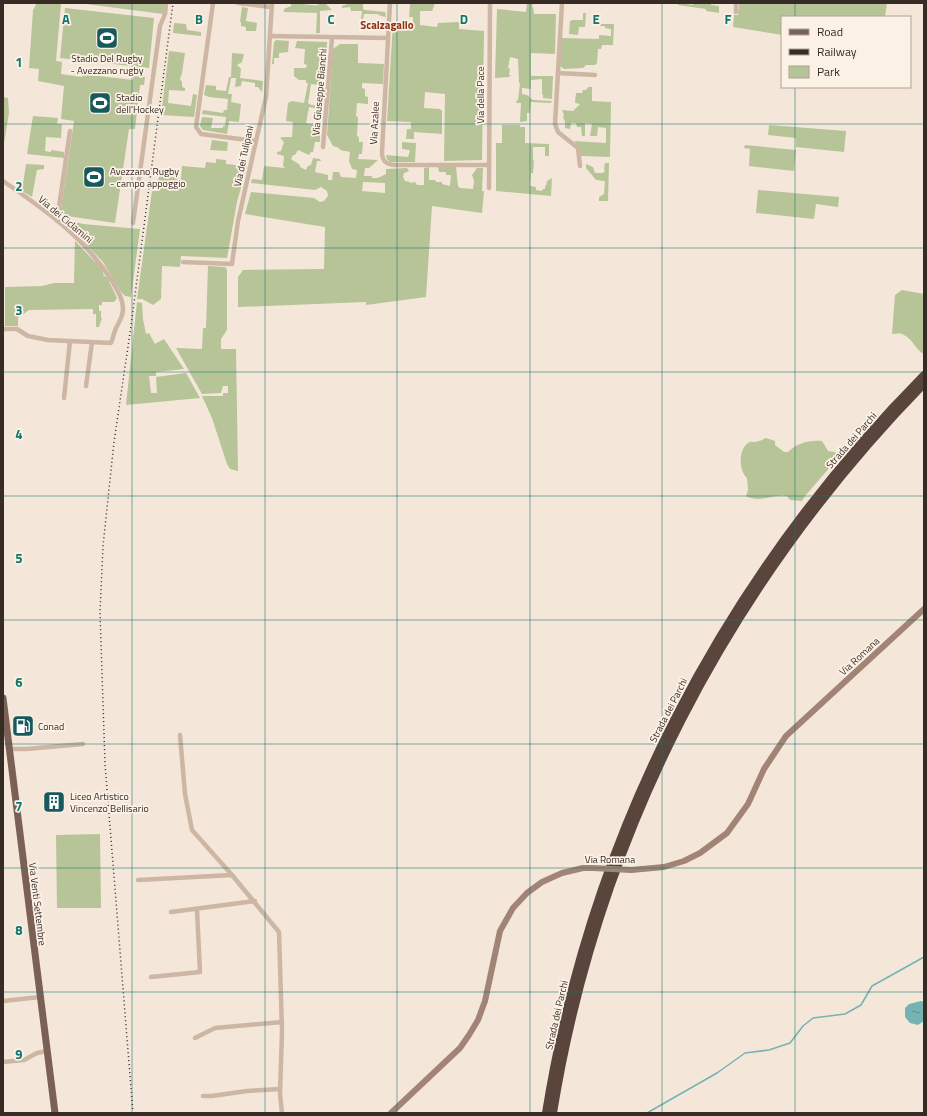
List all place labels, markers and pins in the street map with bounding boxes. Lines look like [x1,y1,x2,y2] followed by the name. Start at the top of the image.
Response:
[94,25,120,51] sports icon: Stadio Del Rugby - Avezzano rugby
[71,51,144,78] place label: Stadio Del Rugby - Avezzano rugby
[87,90,113,116] sports icon: Stadio dell'Hockey
[116,90,164,117] place label: Stadio dell'Hockey
[81,164,107,190] sports icon: Avezzano Rugby - campo appoggio
[110,164,186,191] place label: Avezzano Rugby - campo appoggio
[10,713,36,739] fuel station icon: Conad
[38,719,64,734] place label: Conad
[41,789,67,815] building icon: Liceo Artistico Vincenzo Bellisario
[70,789,149,816] place label: Liceo Artistico Vincenzo Bellisario

